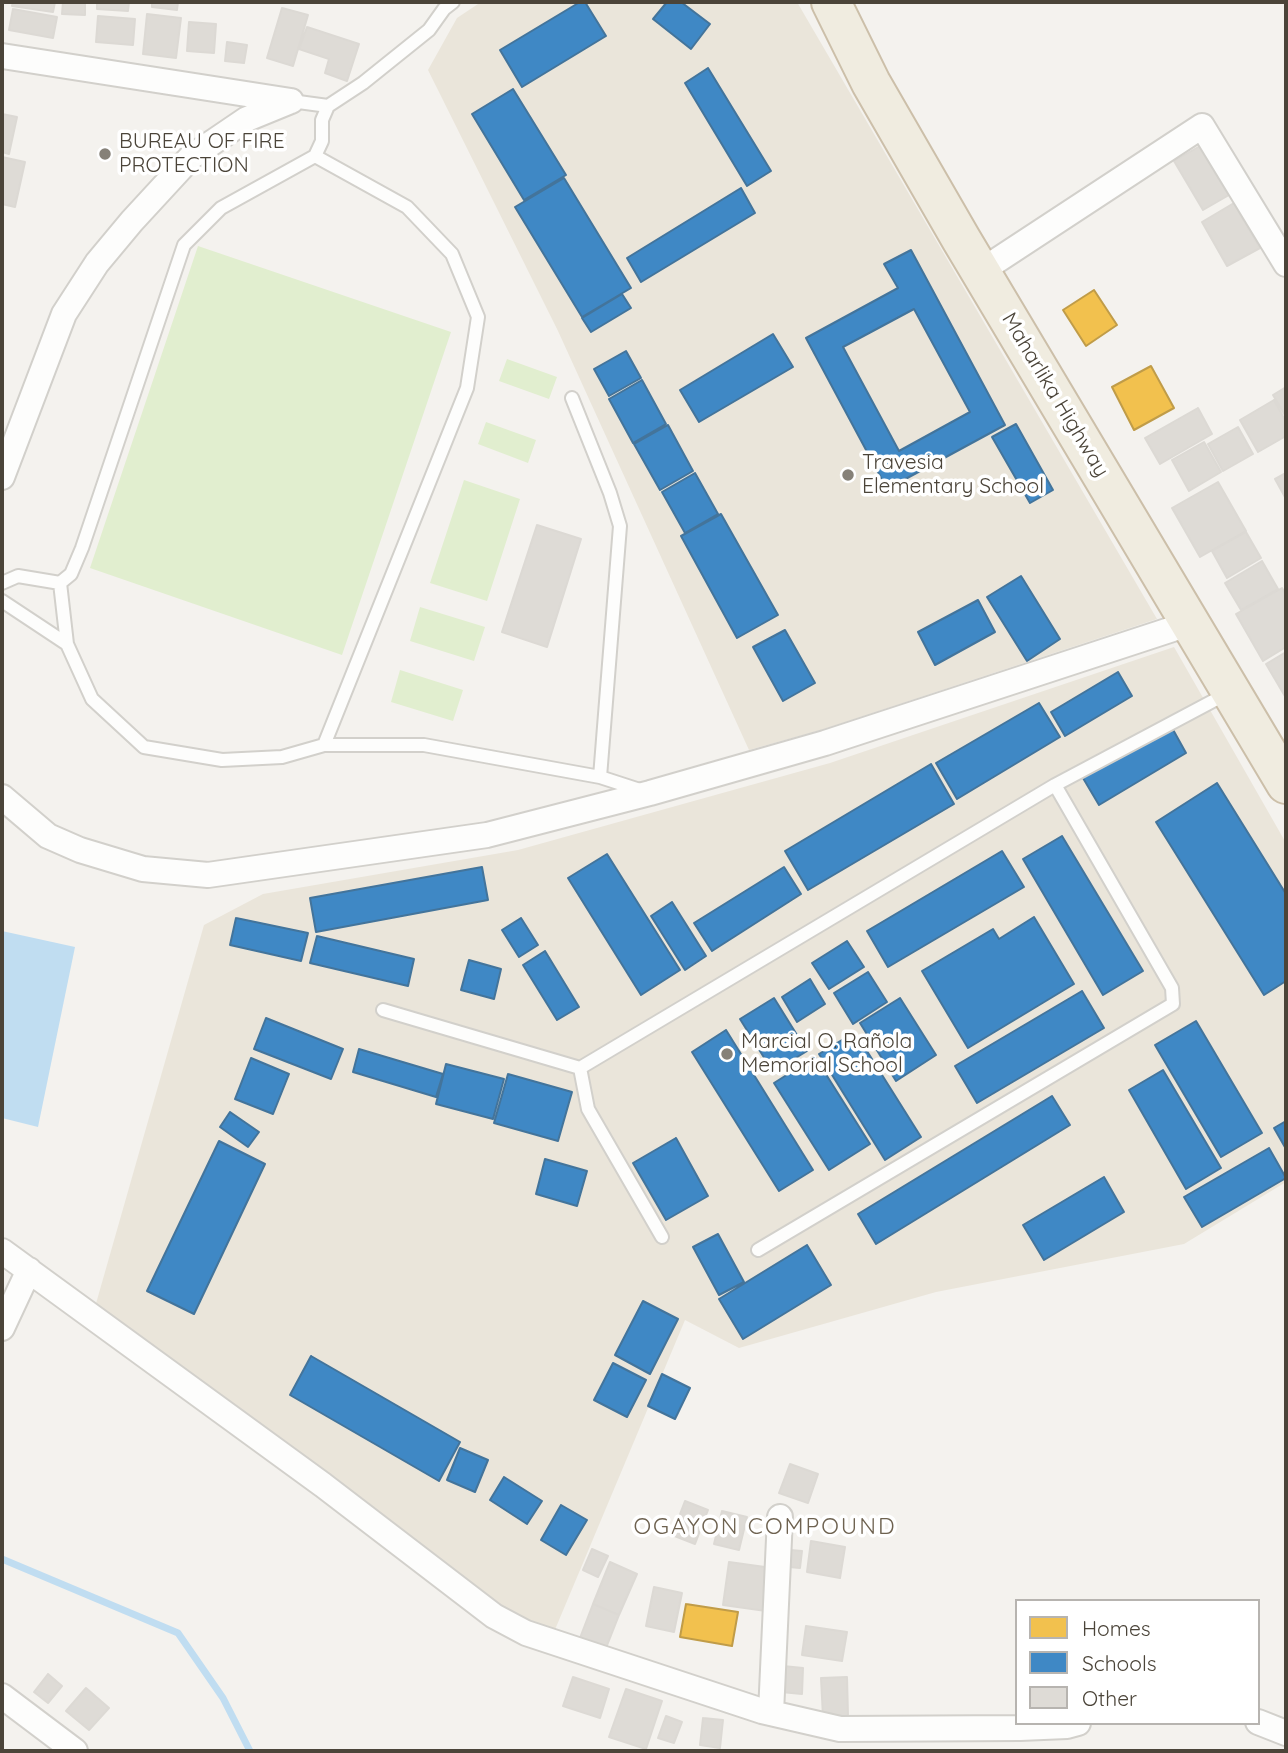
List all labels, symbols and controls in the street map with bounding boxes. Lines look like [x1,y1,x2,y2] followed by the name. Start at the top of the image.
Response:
[119,129,285,179] place label: BUREAU OF FIRE PROTECTION
[97,146,113,162] marker: BUREAU OF FIRE PROTECTION
[996,308,1114,482] street label: Maharlika Highway
[862,450,1044,500] place label: Travesia Elementary School
[840,467,856,483] marker: Travesia Elementary School
[741,1029,912,1079] place label: Marcial O. Rañola Memorial School
[719,1046,735,1062] marker: Marcial O. Rañola Memorial School
[635,1513,895,1541] district label: OGAYON COMPOUND
[1015,1599,1260,1725] legend
[1082,1615,1151,1641] text: Homes
[1082,1650,1157,1676] text: Schools
[1082,1685,1137,1711] text: Other

